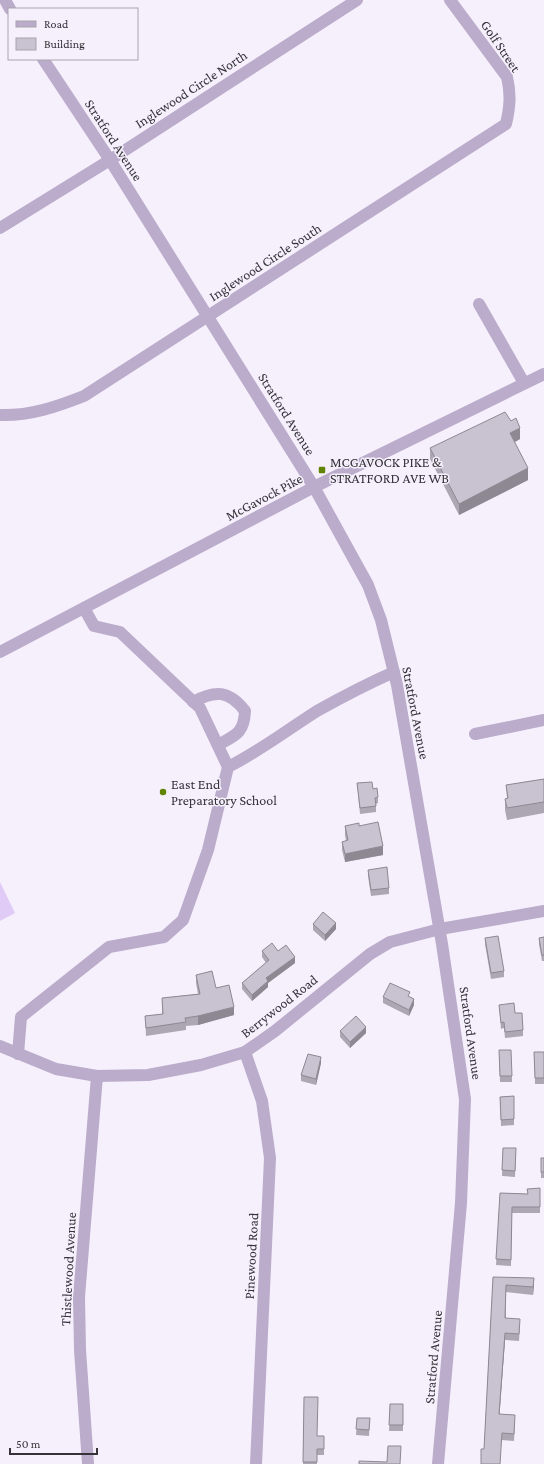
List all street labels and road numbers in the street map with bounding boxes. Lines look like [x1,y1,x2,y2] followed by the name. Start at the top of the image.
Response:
[478,17,524,75] street label: Golf Street
[132,47,250,131] street label: Inglewood Circle North
[82,96,146,184] street label: Stratford Avenue
[206,220,324,304] street label: Inglewood Circle South
[255,370,319,458] street label: Stratford Avenue
[223,470,305,524] street label: McGavock Pike
[399,665,433,761] street label: Stratford Avenue
[238,971,321,1041] street label: Berrywood Road
[457,985,485,1081] street label: Stratford Avenue
[57,1212,79,1326] street label: Thistlewood Avenue
[241,1212,261,1300] street label: Pinewood Road
[421,1310,445,1404] street label: Stratford Avenue

